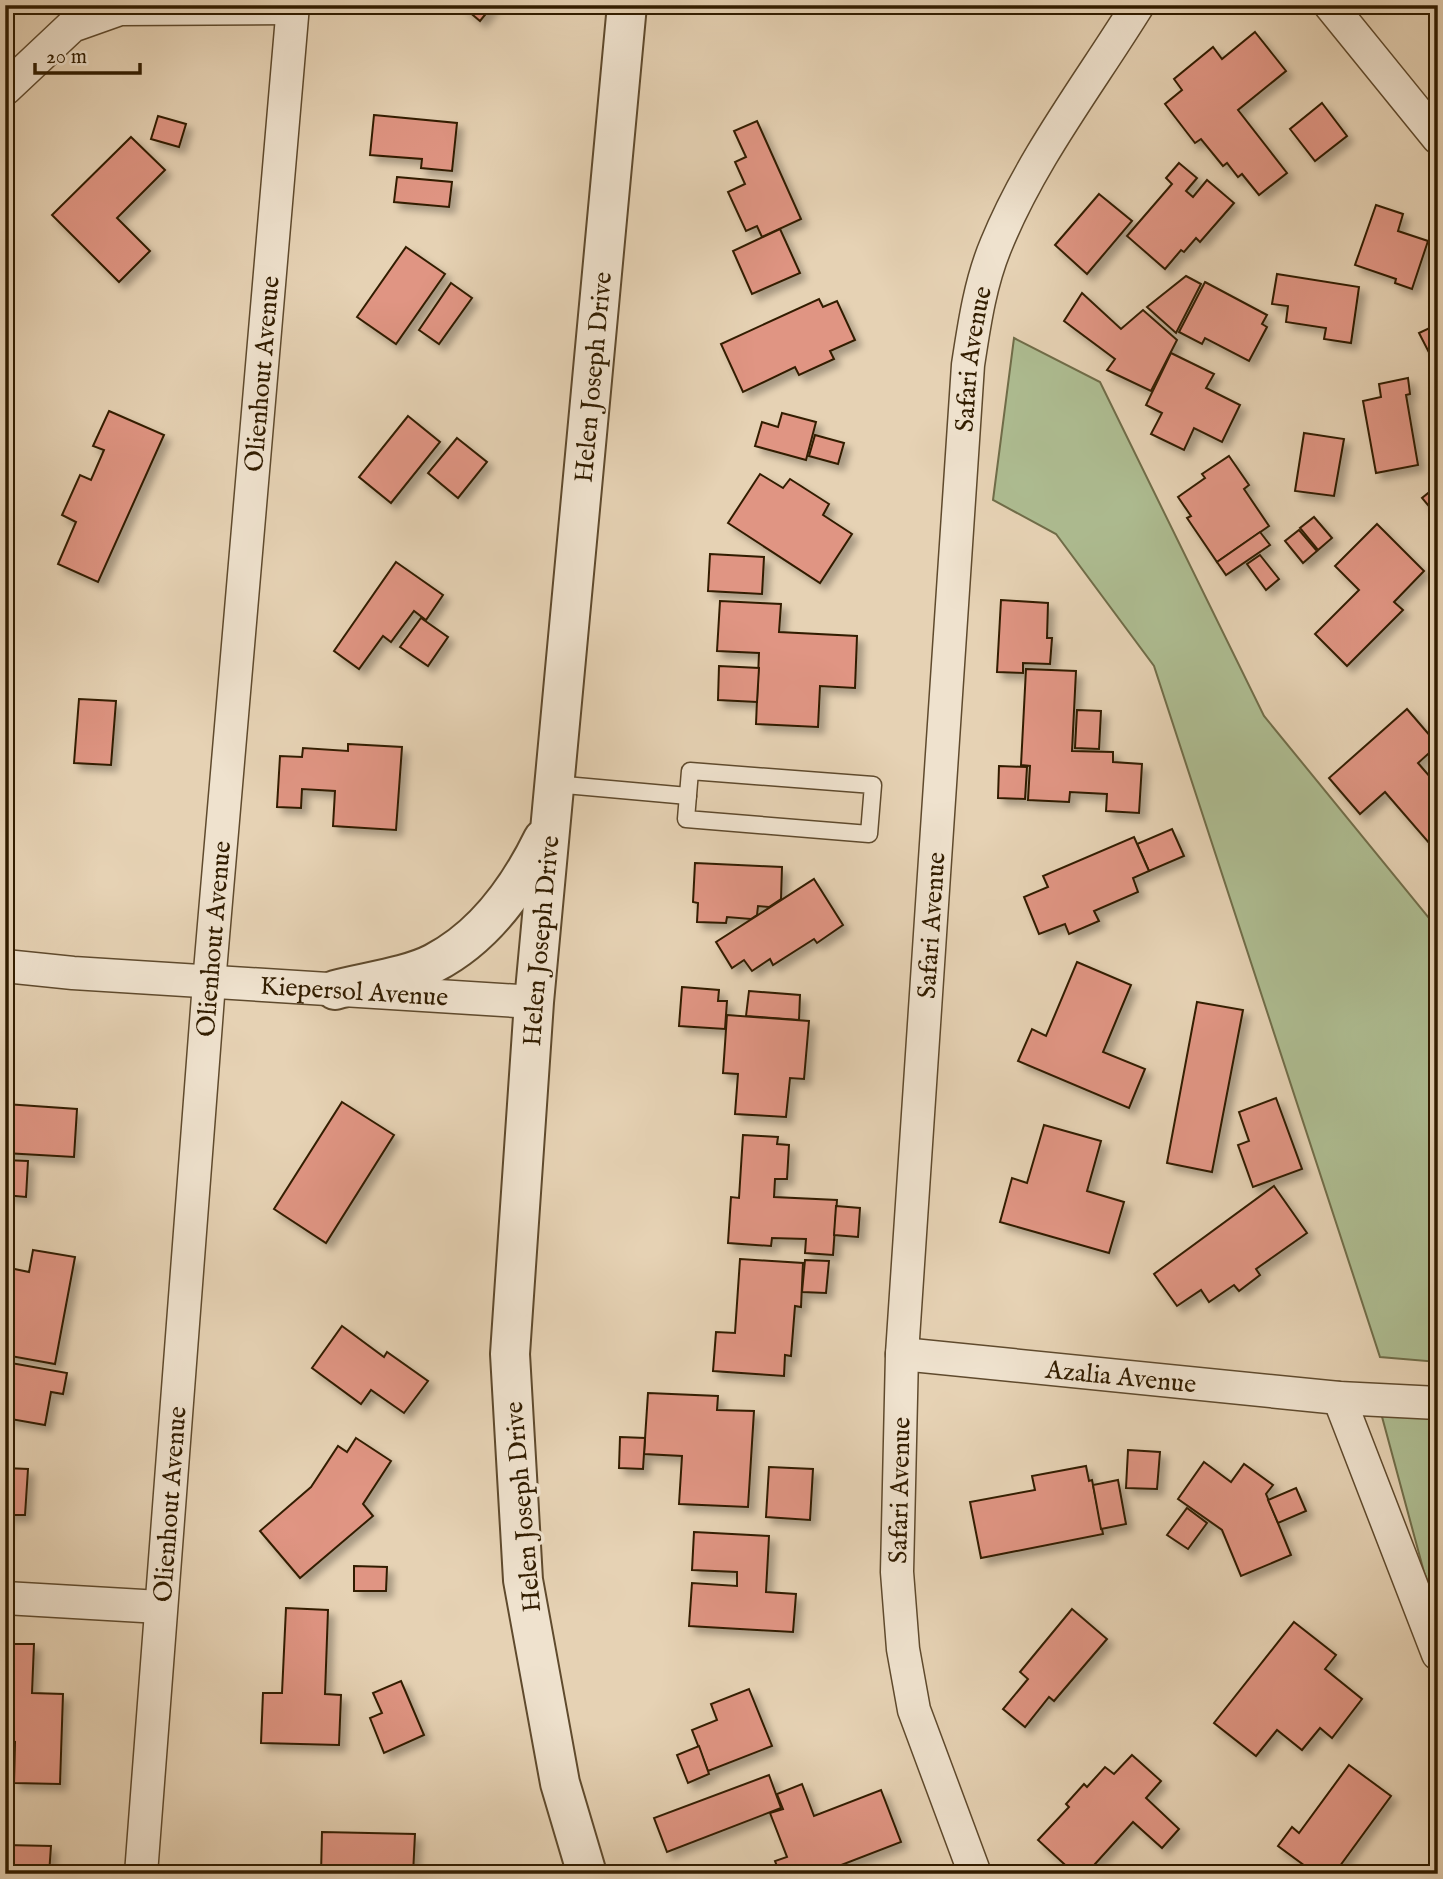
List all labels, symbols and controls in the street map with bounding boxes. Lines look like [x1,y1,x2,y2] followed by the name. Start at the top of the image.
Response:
[35,32,140,76] scale bar
[46,44,87,71] text: 20 m
[568,270,620,484] street label: Helen Joseph Drive
[238,275,288,473] street label: Olienhout Avenue
[949,283,1000,433] street label: Safari Avenue
[516,834,567,1047] street label: Helen Joseph Drive
[190,839,239,1038] street label: Olienhout Avenue
[911,851,953,1000] street label: Safari Avenue
[259,970,449,1015] street label: Kiepersol Avenue
[1043,1353,1198,1402] street label: Azalia Avenue
[498,1400,549,1614] street label: Helen Joseph Drive
[147,1405,195,1603] street label: Olienhout Avenue
[882,1416,919,1564] street label: Safari Avenue

